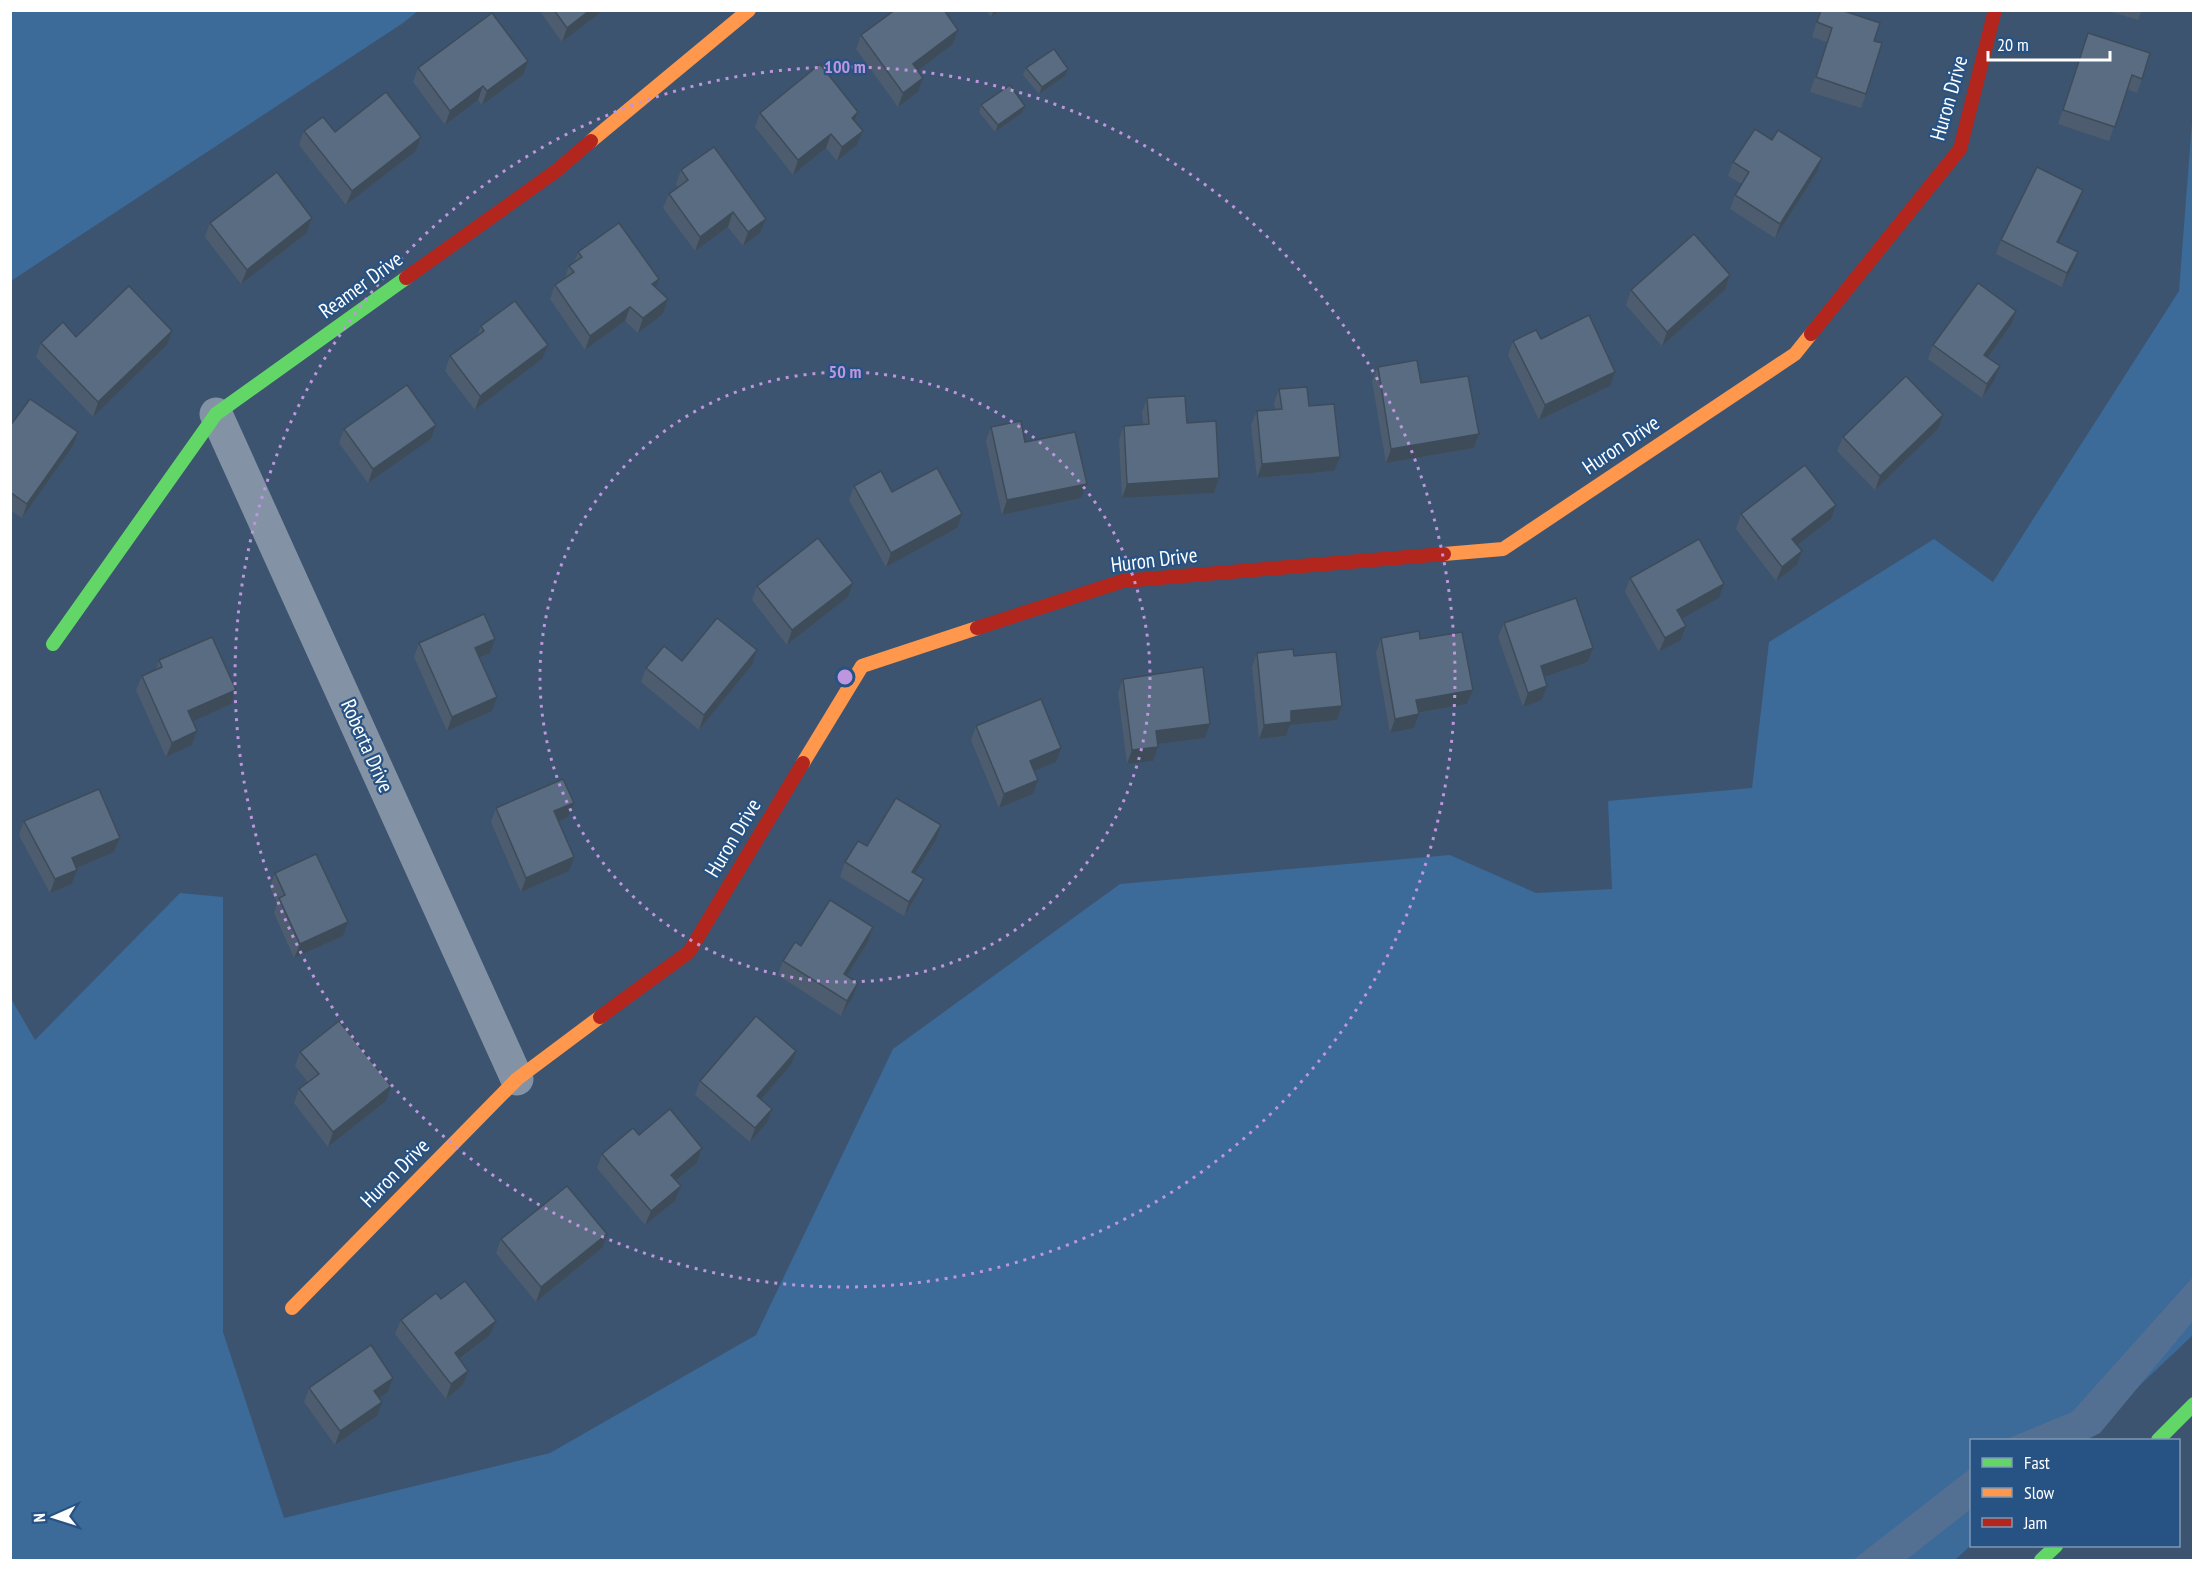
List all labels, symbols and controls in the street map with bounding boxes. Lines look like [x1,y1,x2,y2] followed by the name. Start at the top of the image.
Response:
[1988,24,2110,62] scale bar
[1997,33,2029,56] text: 20 m
[1924,52,1973,143] street label: Huron Drive
[824,55,866,78] text: 100 m
[314,245,408,324] street label: Reamer Drive
[829,360,861,383] text: 50 m
[1577,409,1664,480] street label: Huron Drive
[1109,541,1199,578] street label: Huron Drive
[835,667,855,687] centre of rings
[335,695,400,797] street label: Roberta Drive
[699,793,767,882] street label: Huron Drive
[354,1132,435,1213] street label: Huron Drive
[1970,1439,2180,1547] legend
[2024,1451,2050,1474] text: Fast
[2024,1481,2055,1504] text: Slow
[24,1487,84,1547] north arrow
[2023,1511,2047,1534] text: Jam
[29,1513,49,1523] text: N

